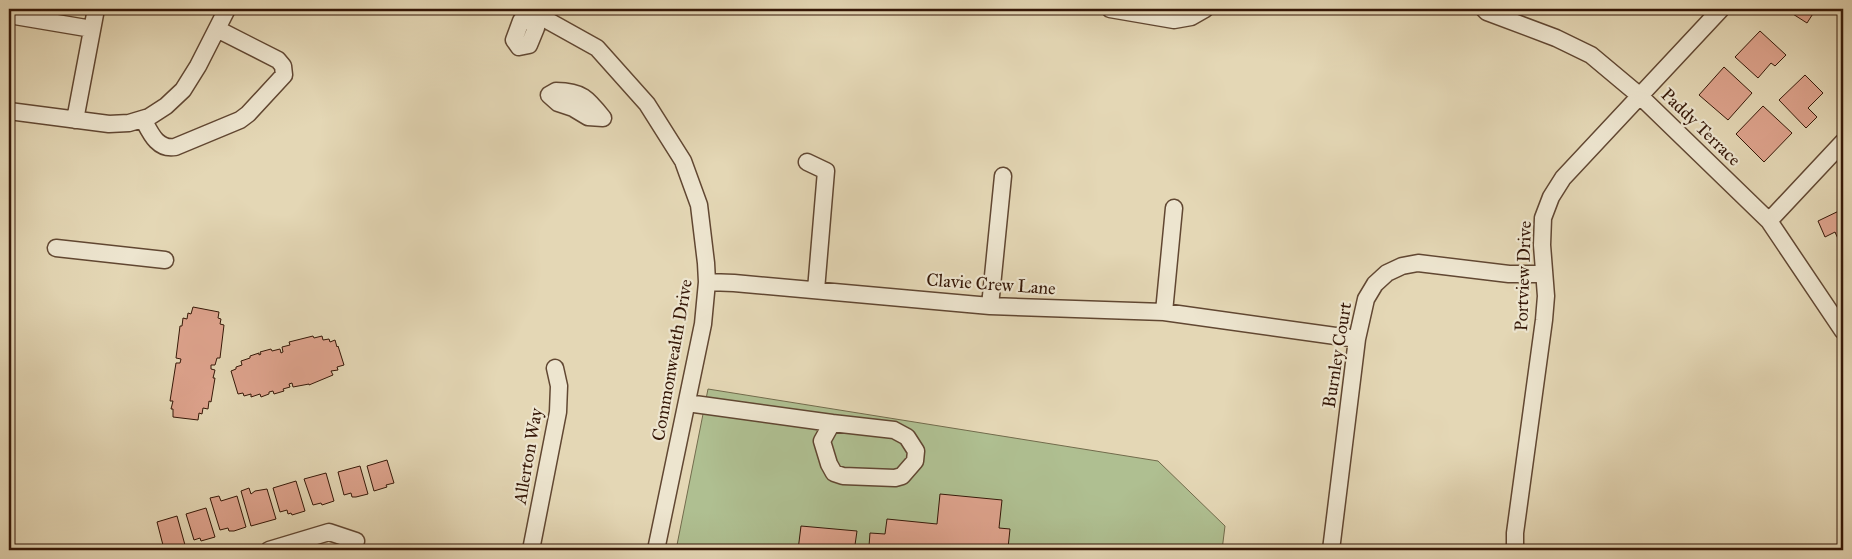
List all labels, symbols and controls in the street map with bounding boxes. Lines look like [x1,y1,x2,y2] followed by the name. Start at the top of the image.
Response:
[1657,84,1745,170] street label: Paddy Terrace
[1510,220,1536,332] street label: Portview Drive
[926,269,1056,299] street label: Clavie Crew Lane
[647,277,697,443] street label: Commonwealth Drive
[1318,300,1356,409] street label: Burnley Court
[509,406,547,507] street label: Allerton Way

